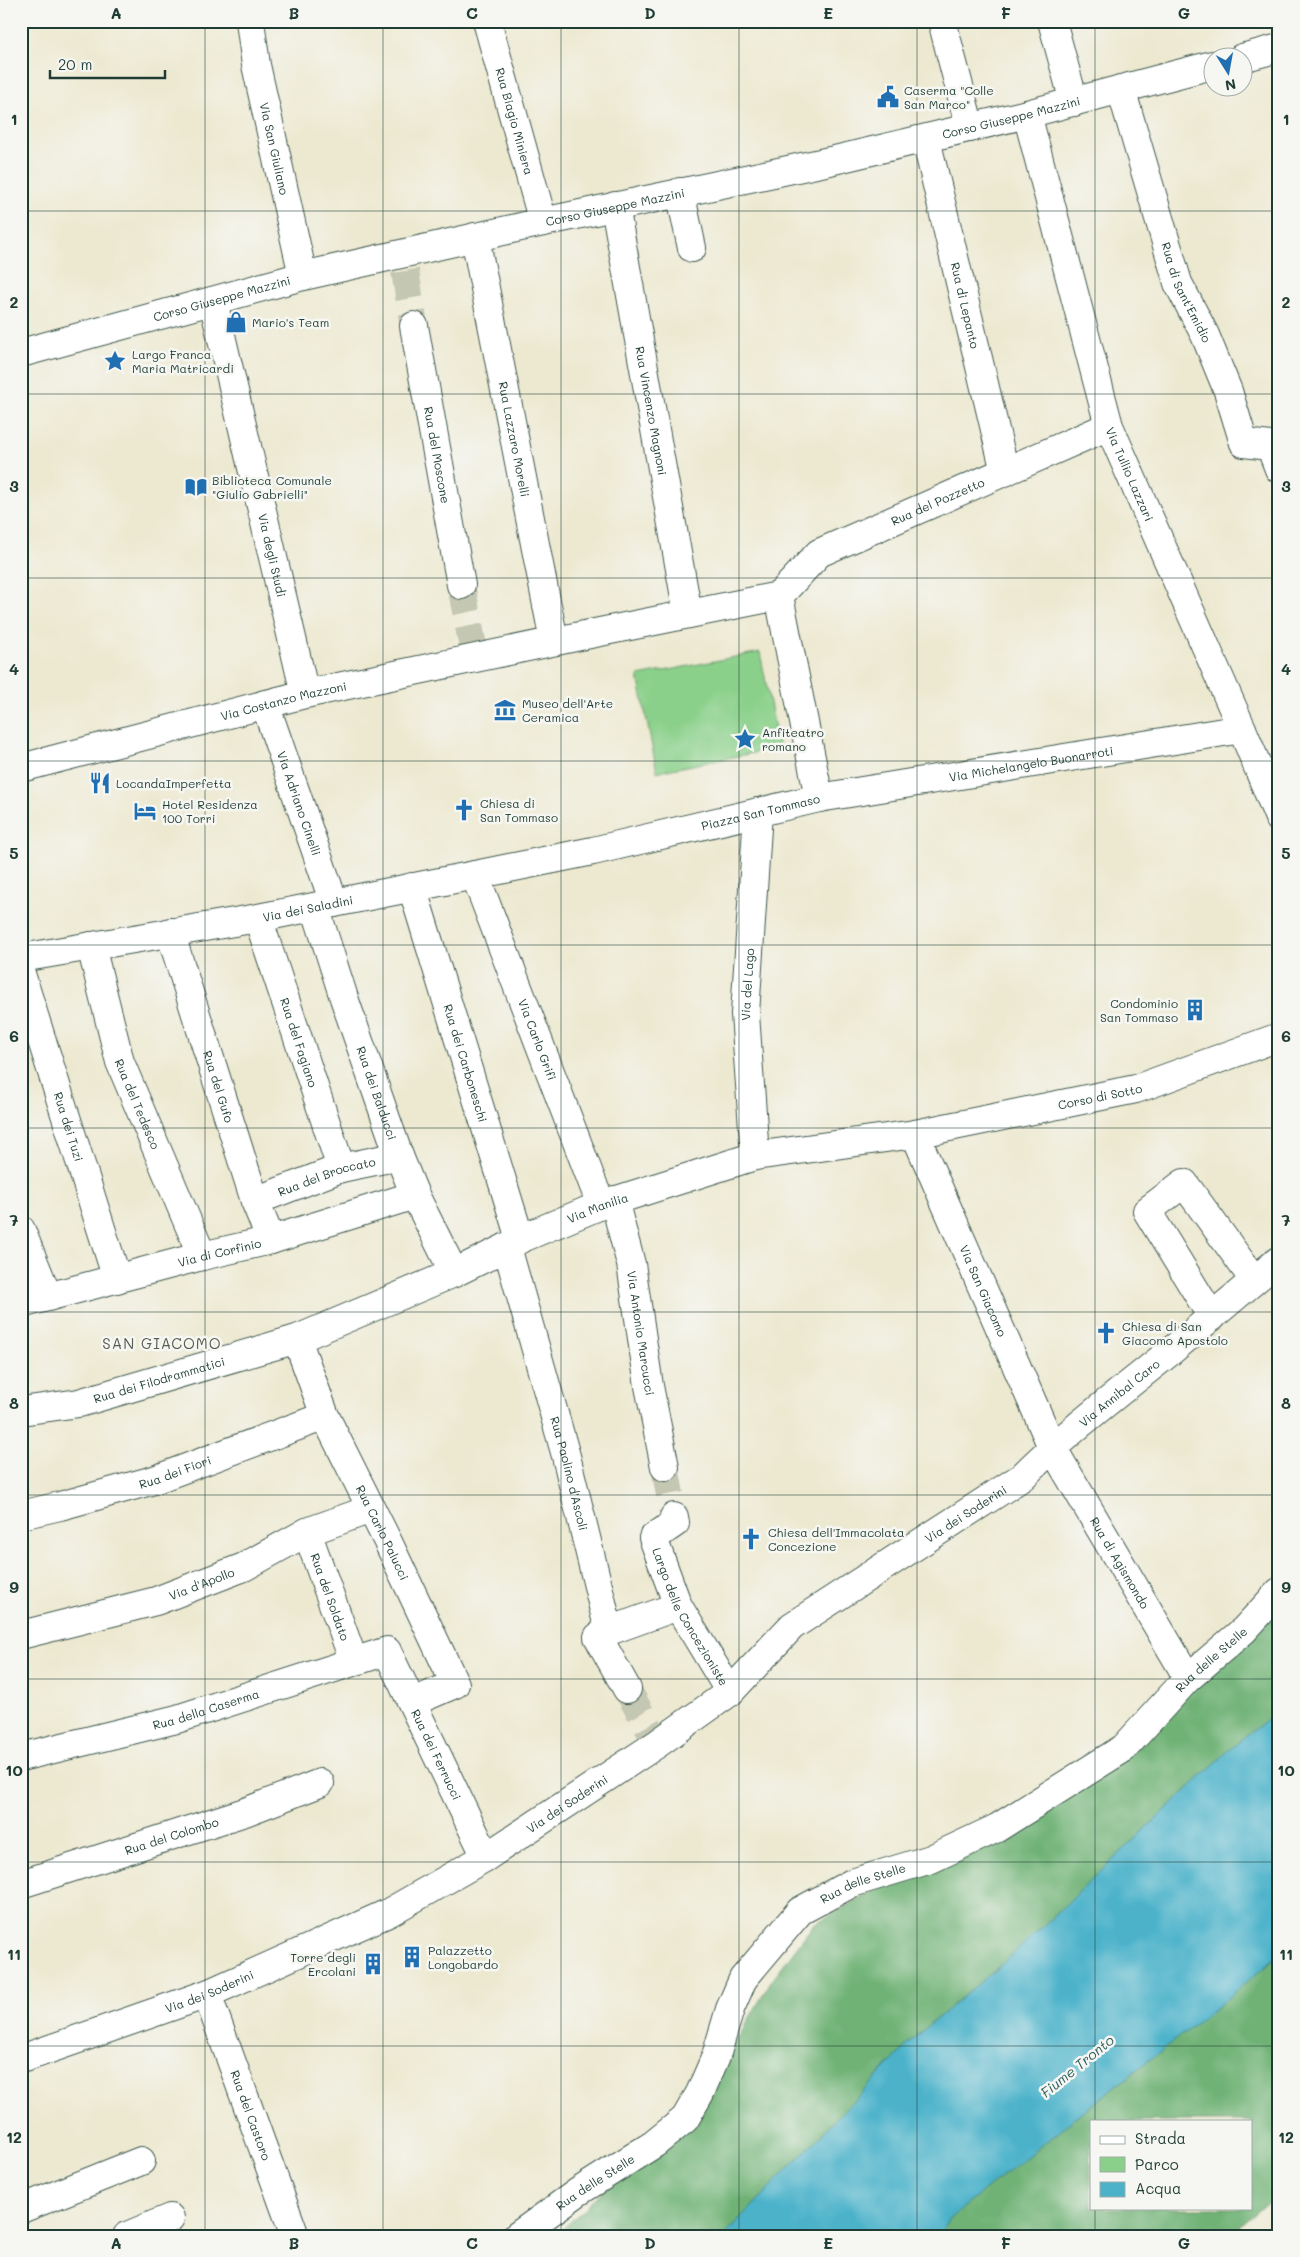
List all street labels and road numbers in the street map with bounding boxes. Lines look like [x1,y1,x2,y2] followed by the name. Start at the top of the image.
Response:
[492,66,537,177] street label: Rua Biagio Miniera
[940,92,1082,142] street label: Corso Giuseppe Mazzini
[257,101,293,196] street label: Via San Giuliano
[544,184,686,229] street label: Corso Giuseppe Mazzini
[1158,240,1215,345] street label: Rua di Sant'Emidio
[947,261,983,350] street label: Rua di Lepanto
[151,272,292,325] street label: Corso Giuseppe Mazzini
[632,345,671,476] street label: Rua Vincenzo Magnoni
[495,380,534,498] street label: Rua Lazzaro Morelli
[421,405,454,505] street label: Rua del Moscone
[1102,424,1158,523] street label: Via Tullio Lazzari
[888,474,987,529] street label: Rua del Pozzetto
[255,512,290,598] street label: Via degli Studi
[219,677,348,724] street label: Via Costanzo Mazzoni
[948,742,1114,785] street label: Via Michelangelo Buonarroti
[274,749,325,858] street label: Via Adriano Cinelli
[700,790,821,833] street label: Piazza San Tommaso
[261,891,354,925] street label: Via dei Saladini
[737,948,757,1021] street label: Via del Lago
[277,995,322,1089] street label: Rua del Fagiano
[515,996,561,1082] street label: Via Carlo Grifi
[440,1002,492,1124] street label: Rua dei Carboneschi
[353,1044,401,1142] street label: Rua dei Balducci
[200,1048,238,1125] street label: Rua del Gufo
[111,1056,164,1152] street label: Rua del Tedesco
[1057,1080,1144,1113] street label: Corso di Sotto
[51,1090,87,1163] street label: Rua dei Tuzi
[275,1153,377,1200] street label: Rua del Broccato
[564,1189,630,1226] street label: Via Manilia
[176,1235,263,1270] street label: Via di Corfinio
[956,1242,1011,1339] street label: Via San Giacomo
[624,1270,659,1397] street label: Via Antonio Marcucci
[91,1353,227,1406] street label: Rua dei Filodrammatici
[1075,1355,1163,1430] street label: Via Annibal Caro
[547,1415,592,1532] street label: Rua Paolino d'Ascoli
[137,1451,213,1492] street label: Rua dei Fiori
[922,1481,1009,1546] street label: Via dei Soderini
[353,1482,413,1583] street label: Rua Carlo Palucci
[1087,1514,1153,1611] street label: Rua di Agismondo
[649,1545,732,1688] street label: Largo delle Concezioniste
[307,1551,354,1643] street label: Rua del Soldato
[166,1564,237,1603] street label: Via d'Apollo
[1172,1623,1250,1695] street label: Rua delle Stelle
[151,1685,261,1733] street label: Rua della Caserma
[408,1706,465,1802] street label: Rua dei Ferrucci
[523,1771,611,1836] street label: Via dei Soderini
[122,1813,220,1858] street label: Rua del Colombo
[817,1859,908,1907] street label: Rua delle Stelle
[163,1966,256,2016] street label: Via dei Soderini
[227,2068,275,2163] street label: Rua del Castoro
[552,2150,637,2214] street label: Rua delle Stelle

